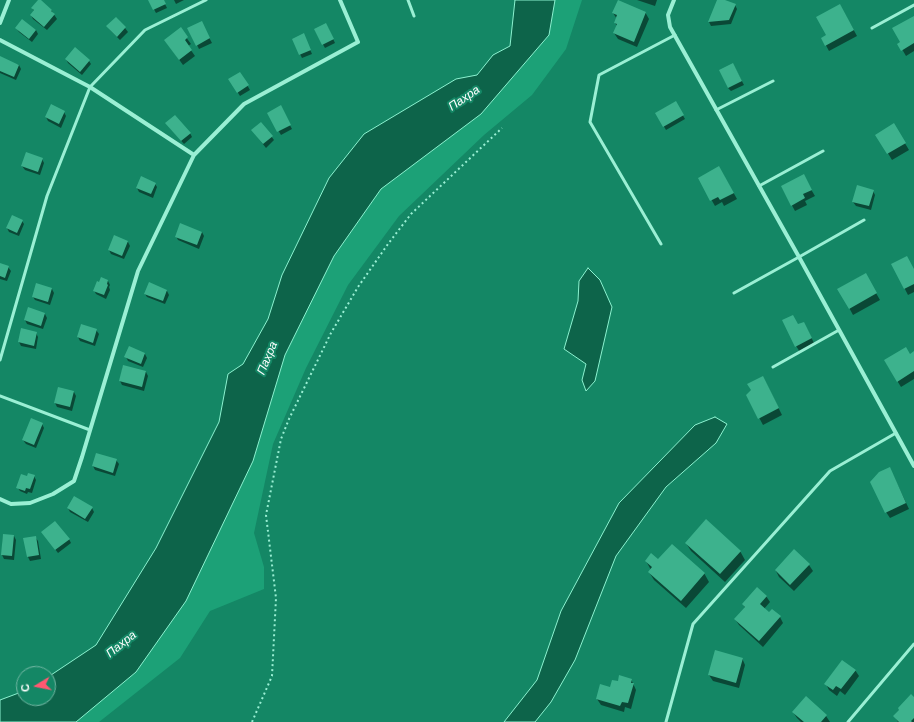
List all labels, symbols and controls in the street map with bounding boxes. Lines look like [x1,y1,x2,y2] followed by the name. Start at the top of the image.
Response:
[446,82,482,114] water label: Пахра
[254,339,280,377] water label: Пахра
[103,627,139,661] water label: Пахра
[16,666,56,706] north arrow
[18,683,32,693] text: С

